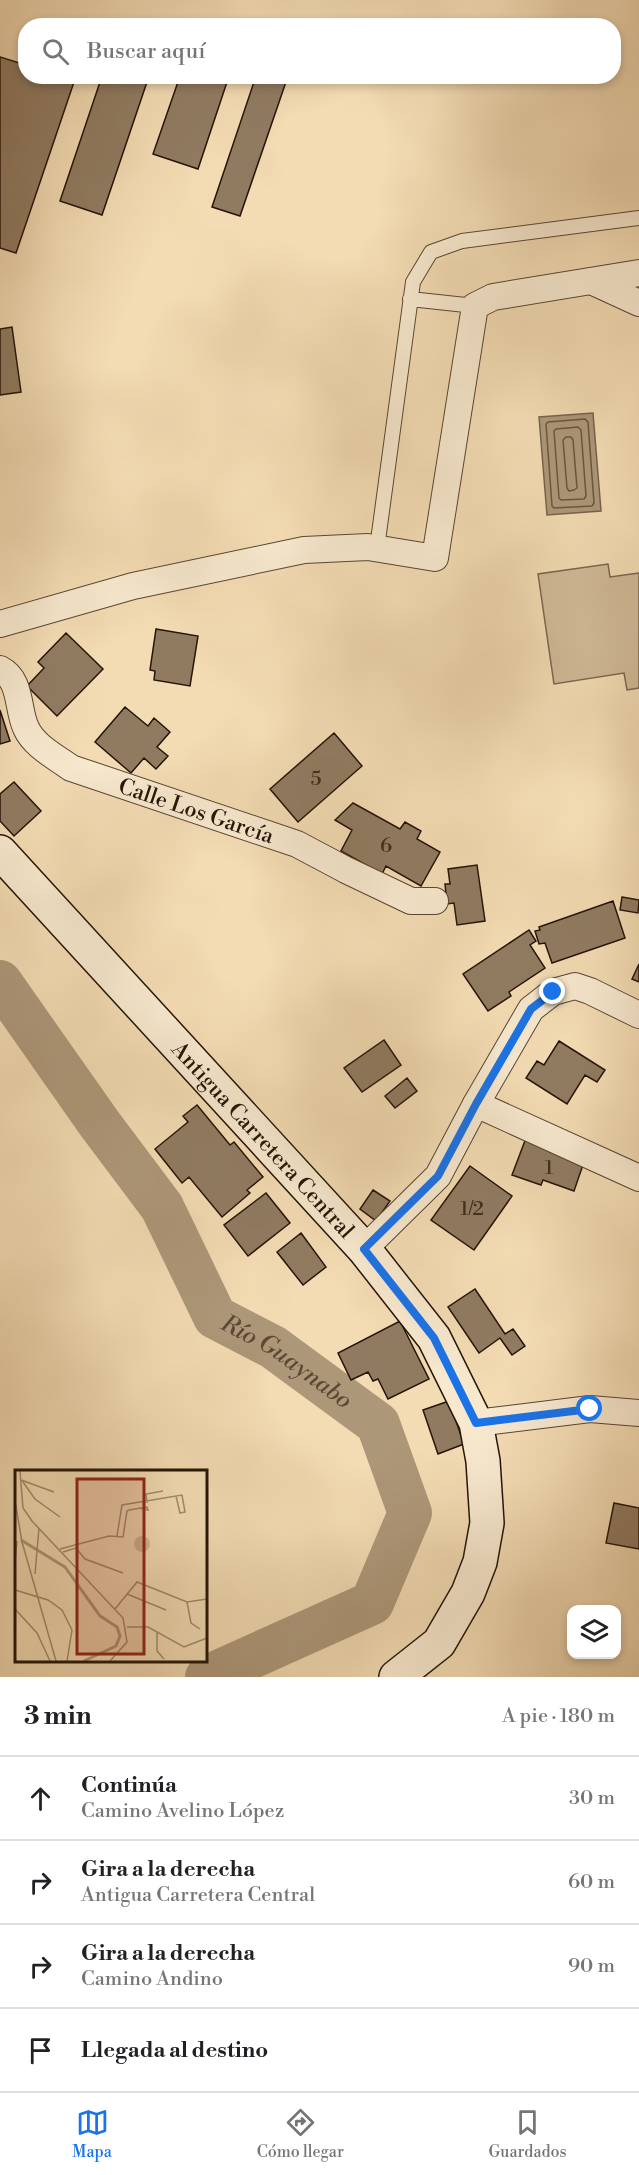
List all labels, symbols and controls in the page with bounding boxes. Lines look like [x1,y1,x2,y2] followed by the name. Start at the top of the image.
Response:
[18,18,621,84] search box
[39,35,72,68] icon: search
[87,38,205,65] text: Buscar aquí
[310,767,322,792] house number: 5
[115,773,278,851] street label: Calle Los García
[380,834,392,859] house number: 6
[539,978,565,1004] route end
[165,1036,360,1245] street label: Antigua Carretera Central
[545,1156,554,1181] house number: 1
[460,1197,484,1222] house number: 1/2
[215,1308,358,1416] water label: Río Guaynabo
[576,1395,602,1421] route start
[15,1470,207,1662] inset map
[567,1605,621,1659] map controls
[567,1605,621,1659] button: layers
[24,1700,92,1732] text: 3 min
[502,1704,615,1729] text: A pie · 180 m
[81,1772,177,1799] text: Continúa
[24,1782,57,1815] icon: ahead
[569,1786,615,1811] text: 30 m
[81,1799,284,1824] text: Camino Avelino López
[81,1856,255,1883] text: Gira a la derecha
[24,1866,57,1899] icon: right
[568,1870,615,1895] text: 60 m
[81,1883,315,1908] text: Antigua Carretera Central
[81,1940,255,1967] text: Gira a la derecha
[24,1950,57,1983] icon: right
[568,1954,615,1979] text: 90 m
[81,1967,223,1992] text: Camino Andino
[24,2034,57,2067] icon: arrive
[81,2037,268,2064] text: Llegada al destino
[72,2106,112,2162] tab: Mapa
[257,2106,344,2162] tab: Cómo llegar
[489,2106,567,2162] tab: Guardados

